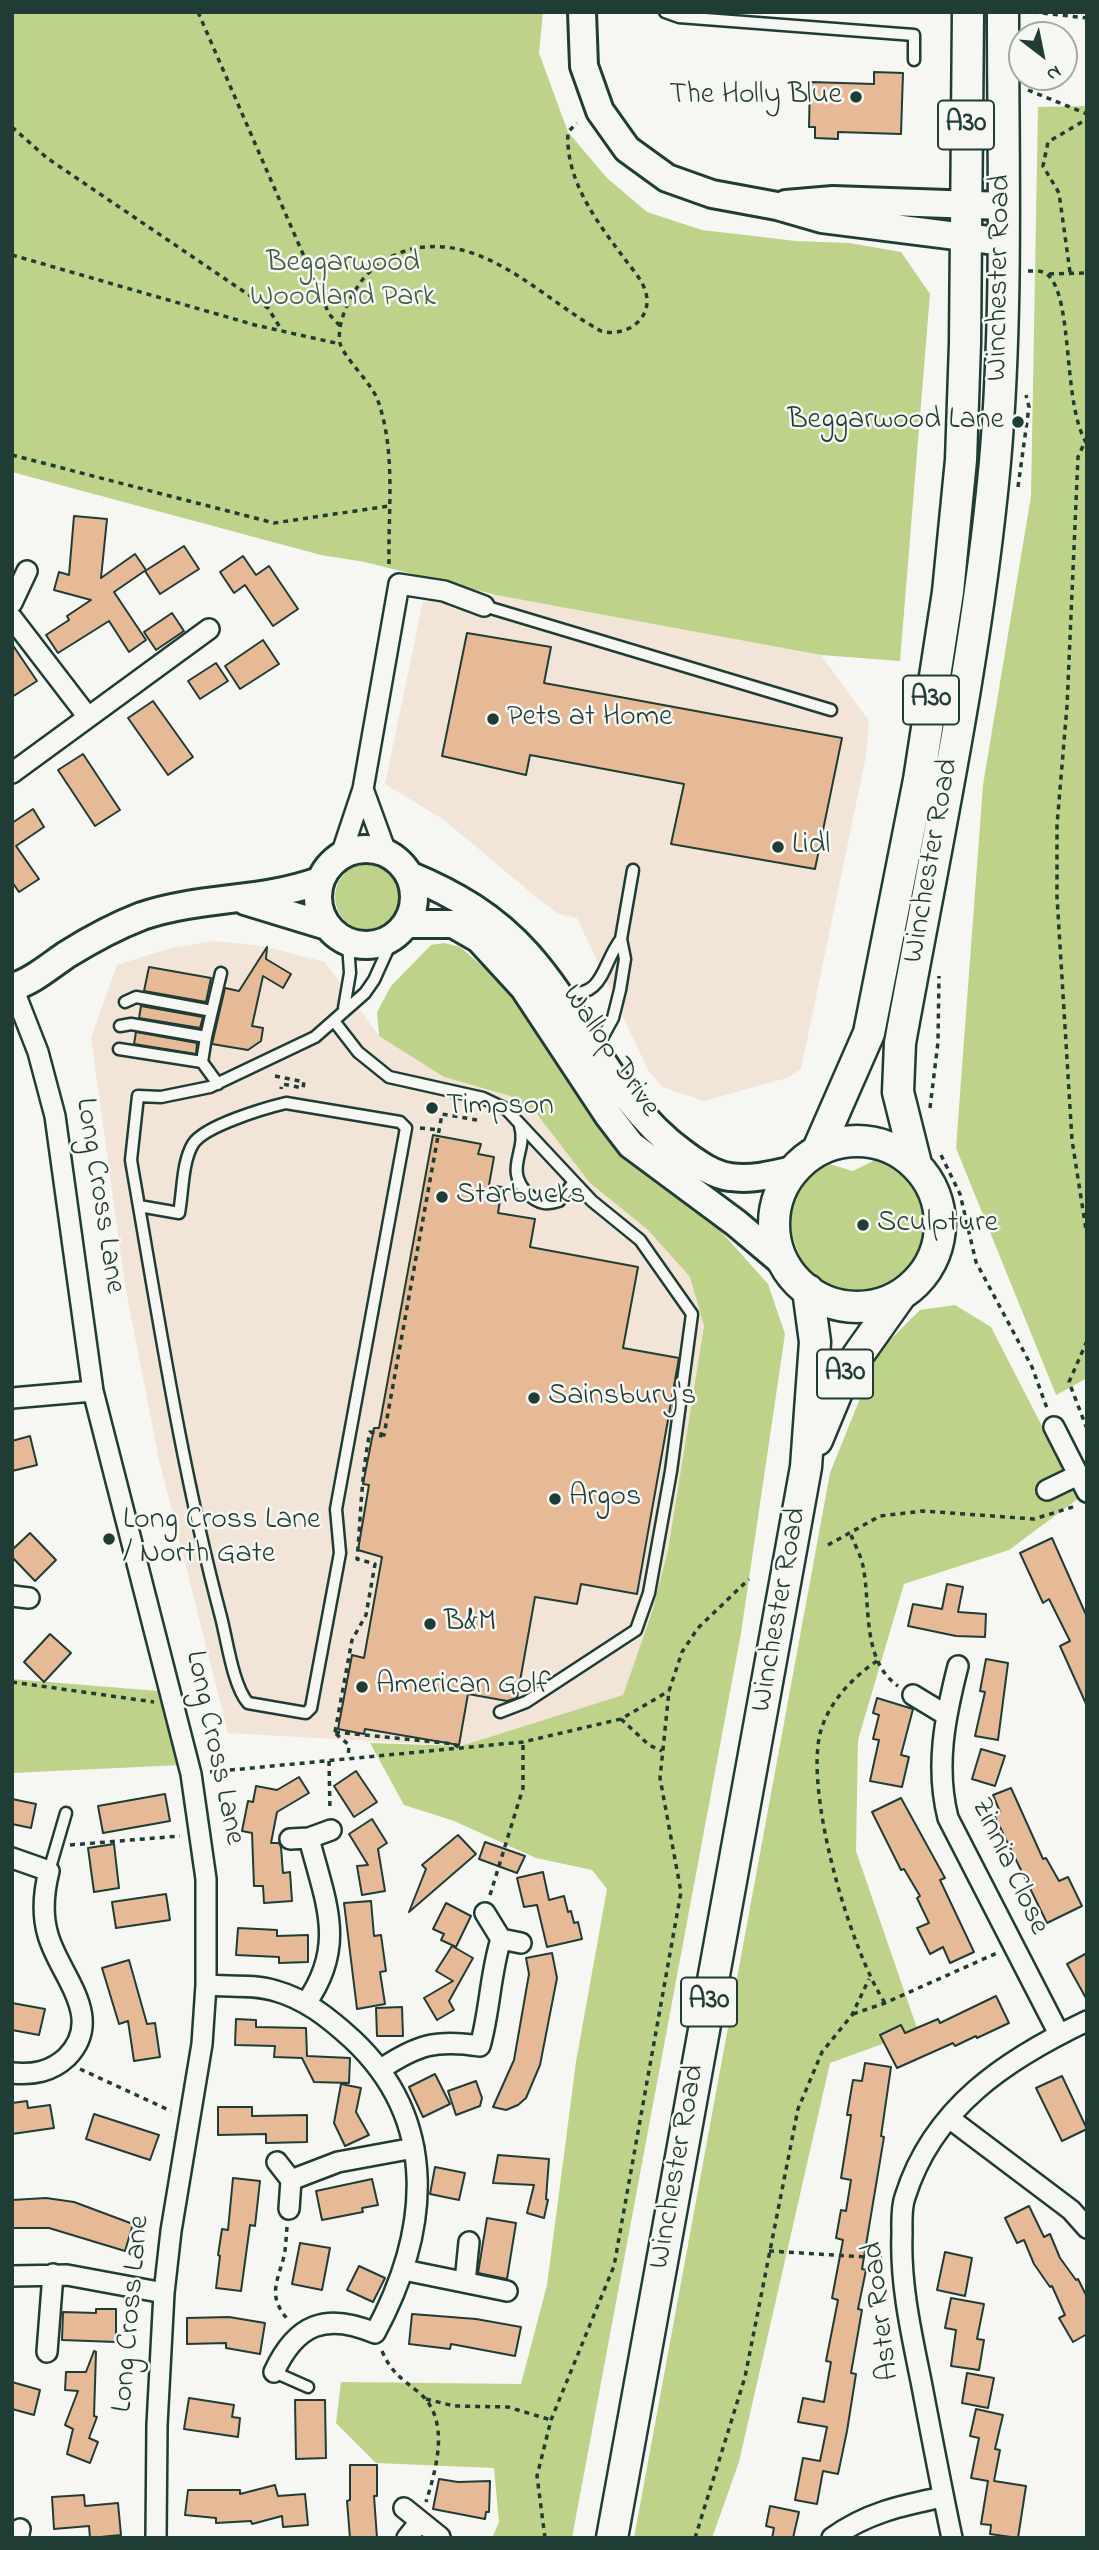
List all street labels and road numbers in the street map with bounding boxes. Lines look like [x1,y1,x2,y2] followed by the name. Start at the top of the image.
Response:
[938,100,994,150] road number: A30
[981,174,1021,382] street label: Winchester Road
[903,676,959,724] road number: A30
[897,756,969,966] street label: Winchester Road
[552,979,666,1125] street label: Wallop Drive
[65,1096,131,1296] street label: Long Cross Lane
[817,1350,873,1398] road number: A30
[745,1505,817,1715] street label: Winchester Road
[175,1648,251,1848] street label: Long Cross Lane
[961,1793,1055,1941] street label: Zinnia Close
[681,1978,737,2026] road number: A30
[643,2062,715,2272] street label: Winchester Road
[106,2214,160,2414] street label: Long Cross Lane
[857,2240,909,2382] street label: Aster Road

